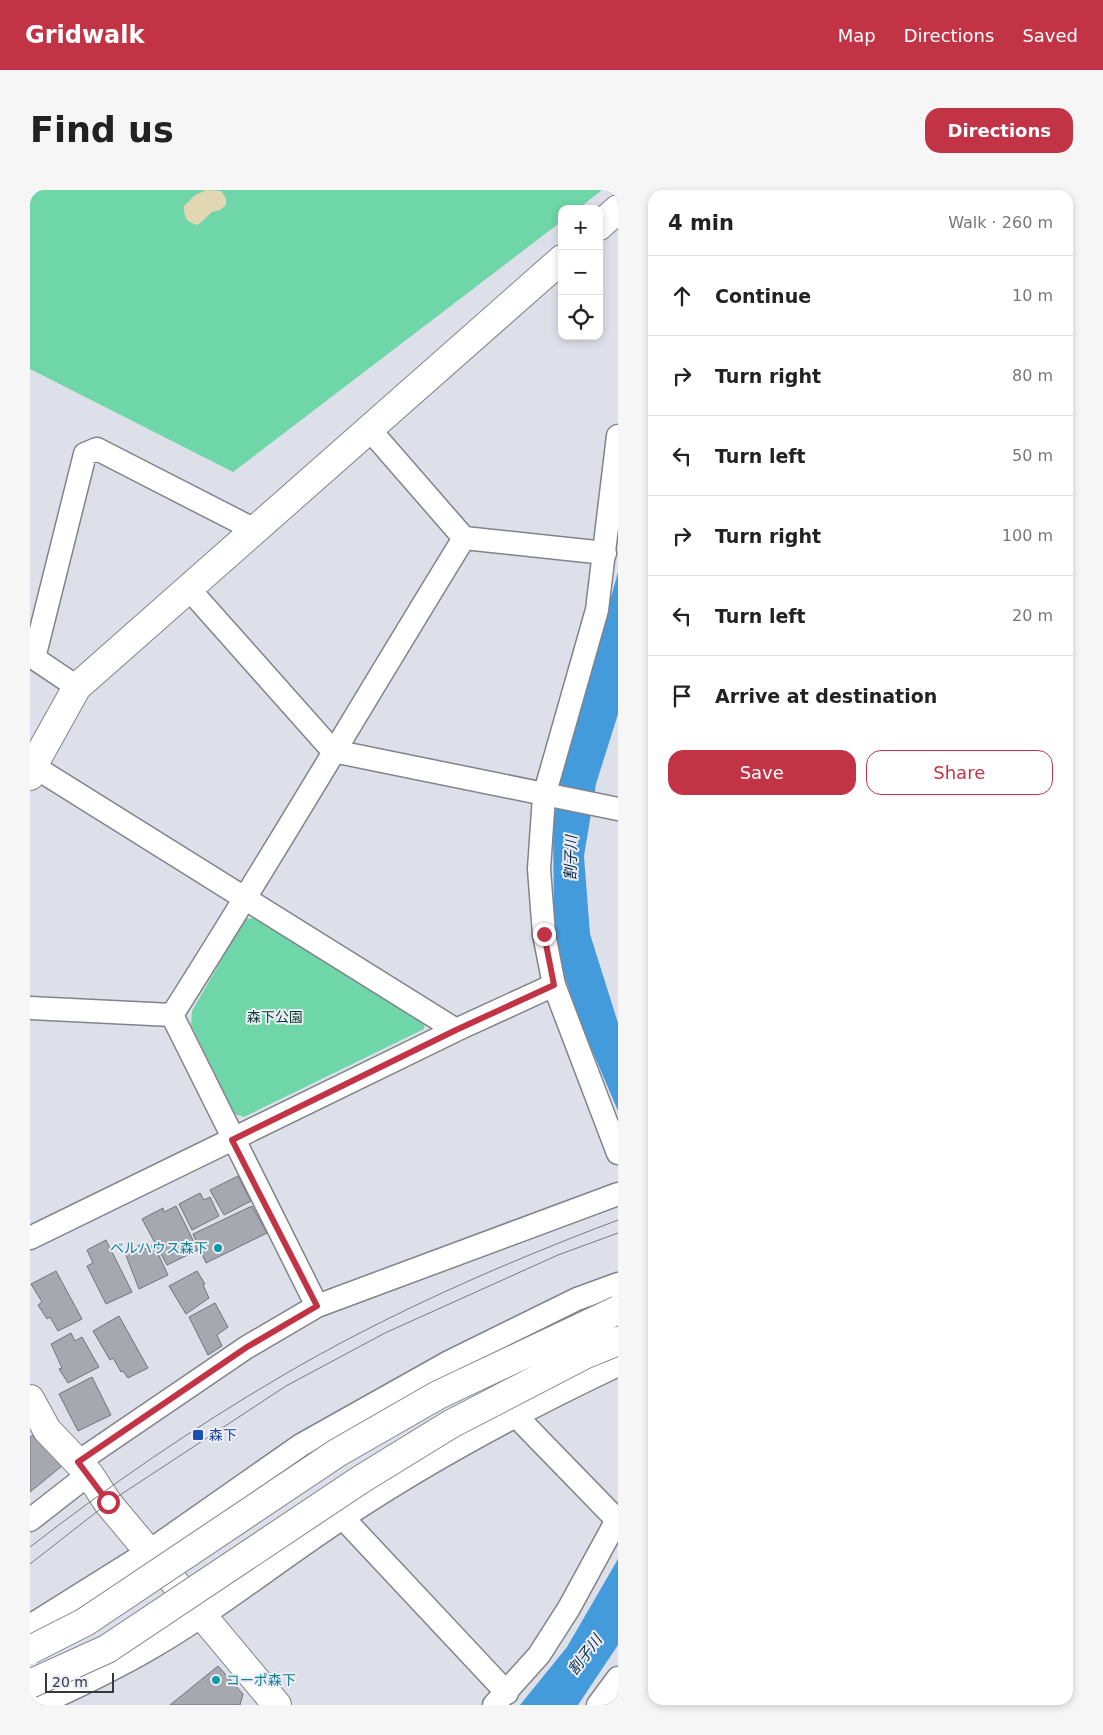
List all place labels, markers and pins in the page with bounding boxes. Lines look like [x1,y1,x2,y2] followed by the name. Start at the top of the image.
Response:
[110,1240,208,1256] place label: ベルハウス森下
[212,1242,224,1254] marker: ベルハウス森下
[209,1427,237,1443] place label: 森下
[191,1428,205,1442] marker: 森下
[226,1672,296,1688] place label: コーポ森下
[210,1674,222,1686] marker: コーポ森下

